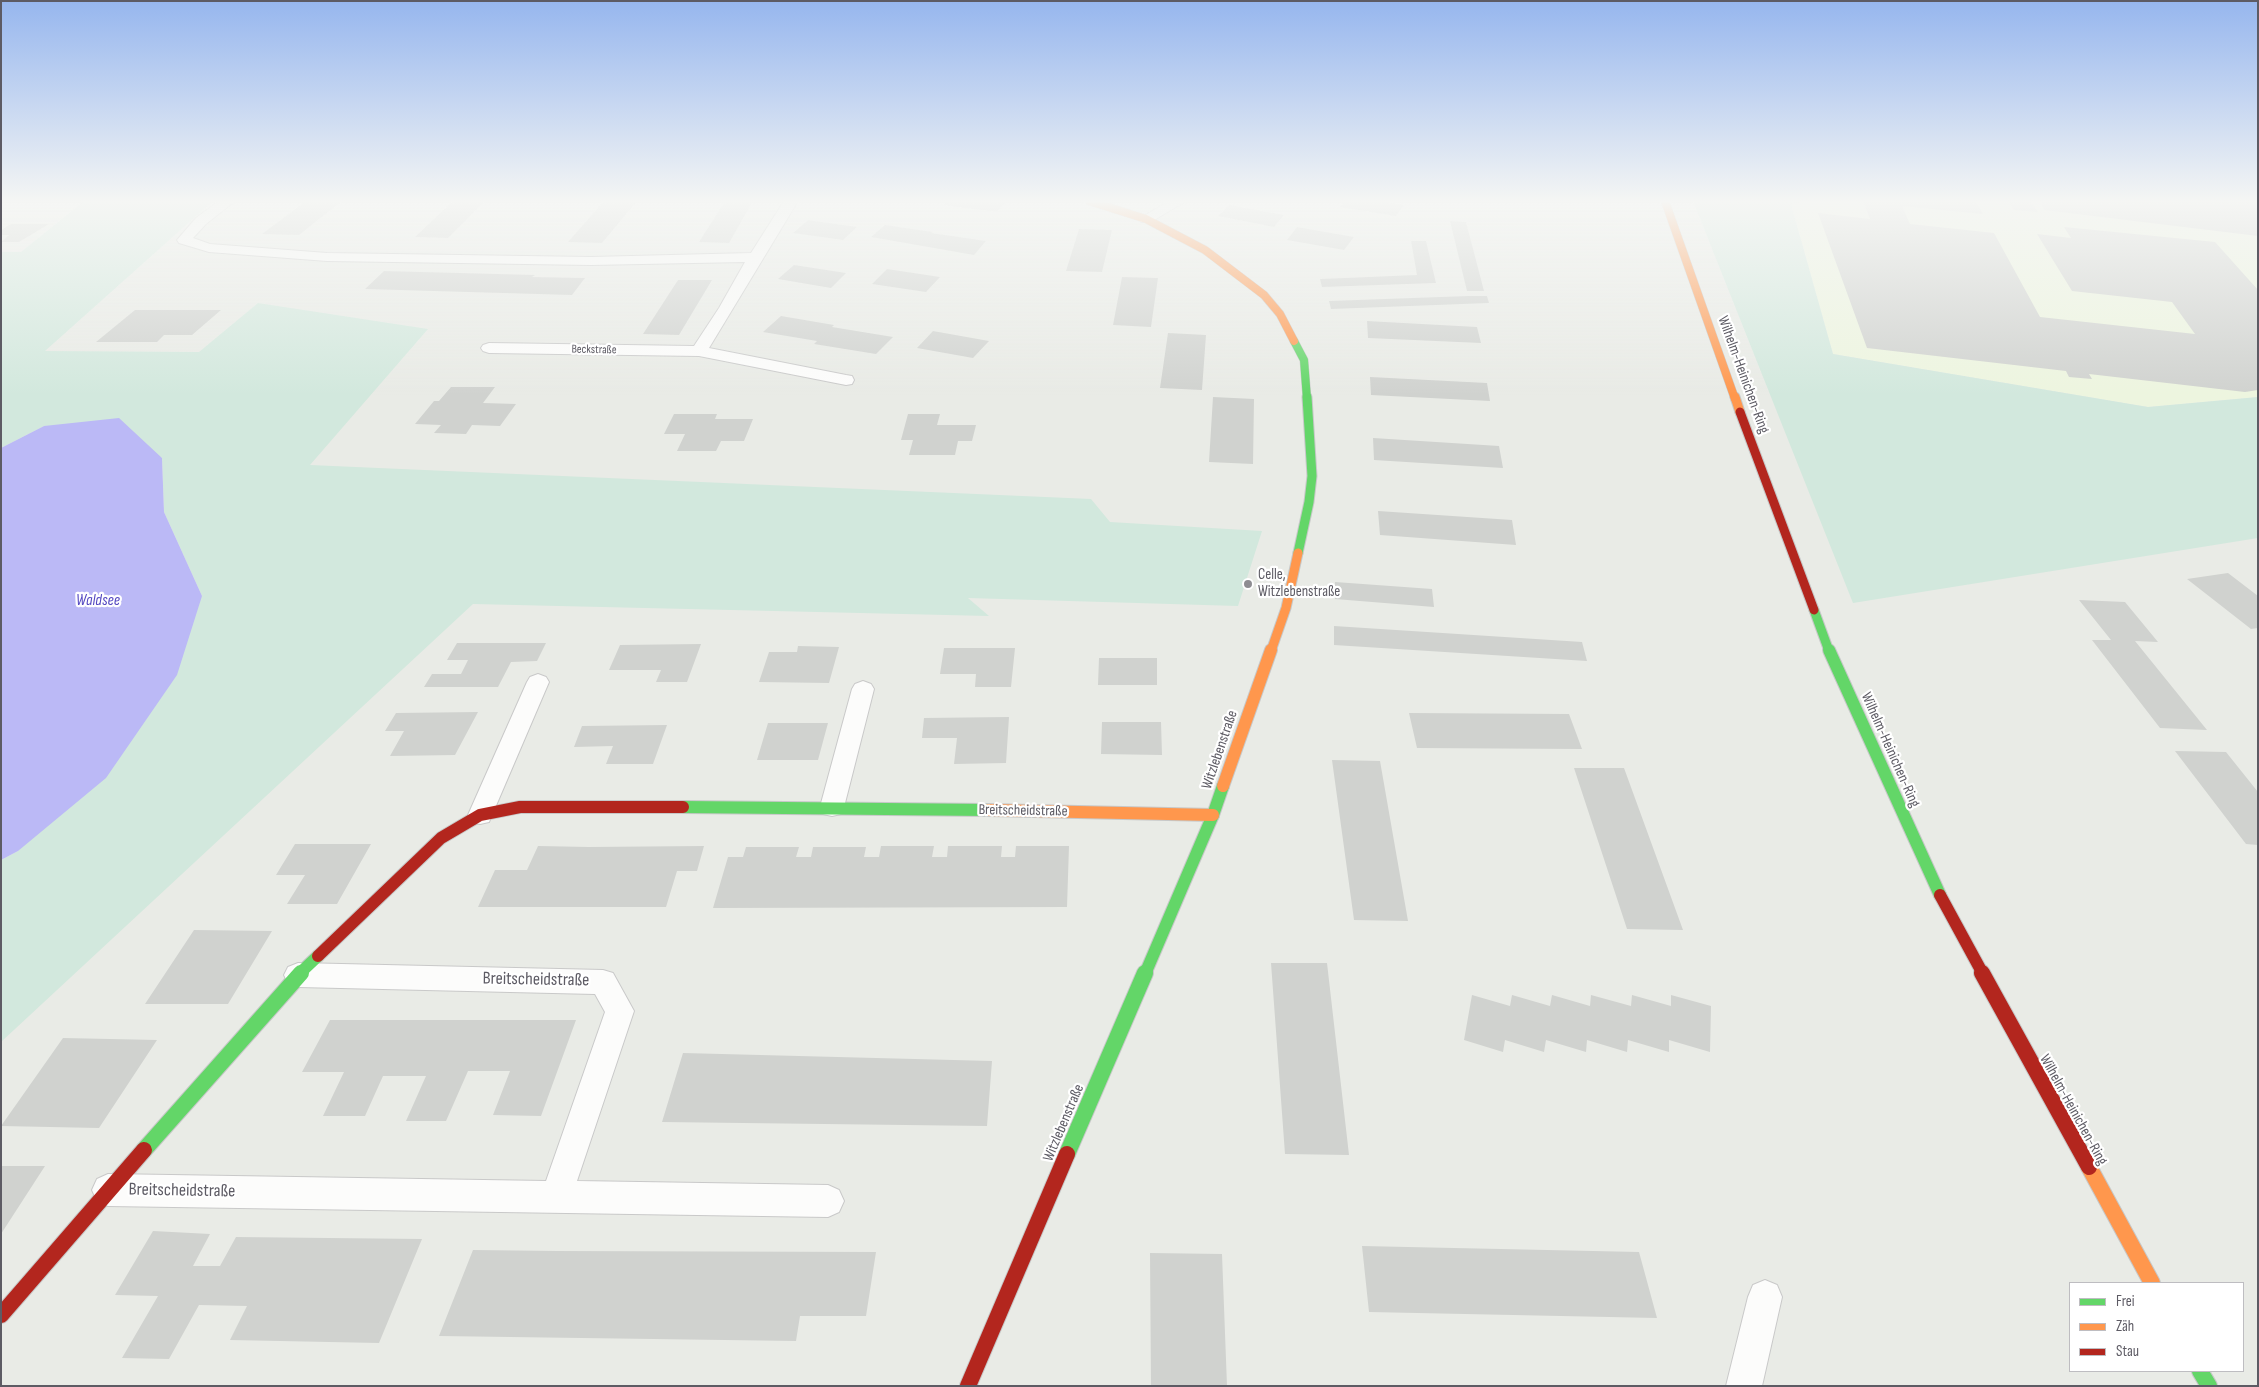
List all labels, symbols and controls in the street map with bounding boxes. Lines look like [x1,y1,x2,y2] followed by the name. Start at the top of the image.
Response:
[1713,314,1773,436] street label: Wilhelm-Heinichen-Ring
[571,342,617,358] street label: Beckstraße
[1258,566,1340,601] place label: Celle, Witzlebenstraße
[1242,578,1254,590] marker: Celle, Witzlebenstraße
[76,591,120,611] water label: Waldsee
[1857,690,1923,810] street label: Wilhelm-Heinichen-Ring
[1198,708,1242,792] street label: Witzlebenstraße
[978,801,1068,821] street label: Breitscheidstraße
[482,968,590,992] street label: Breitscheidstraße
[2035,1051,2111,1169] street label: Wilhelm-Heinichen-Ring
[1040,1082,1088,1164] street label: Witzlebenstraße
[128,1179,236,1203] street label: Breitscheidstraße
[2069,1282,2244,1372] legend
[2116,1292,2135,1311] text: Frei
[2116,1317,2134,1336] text: Zäh
[2116,1342,2139,1361] text: Stau

